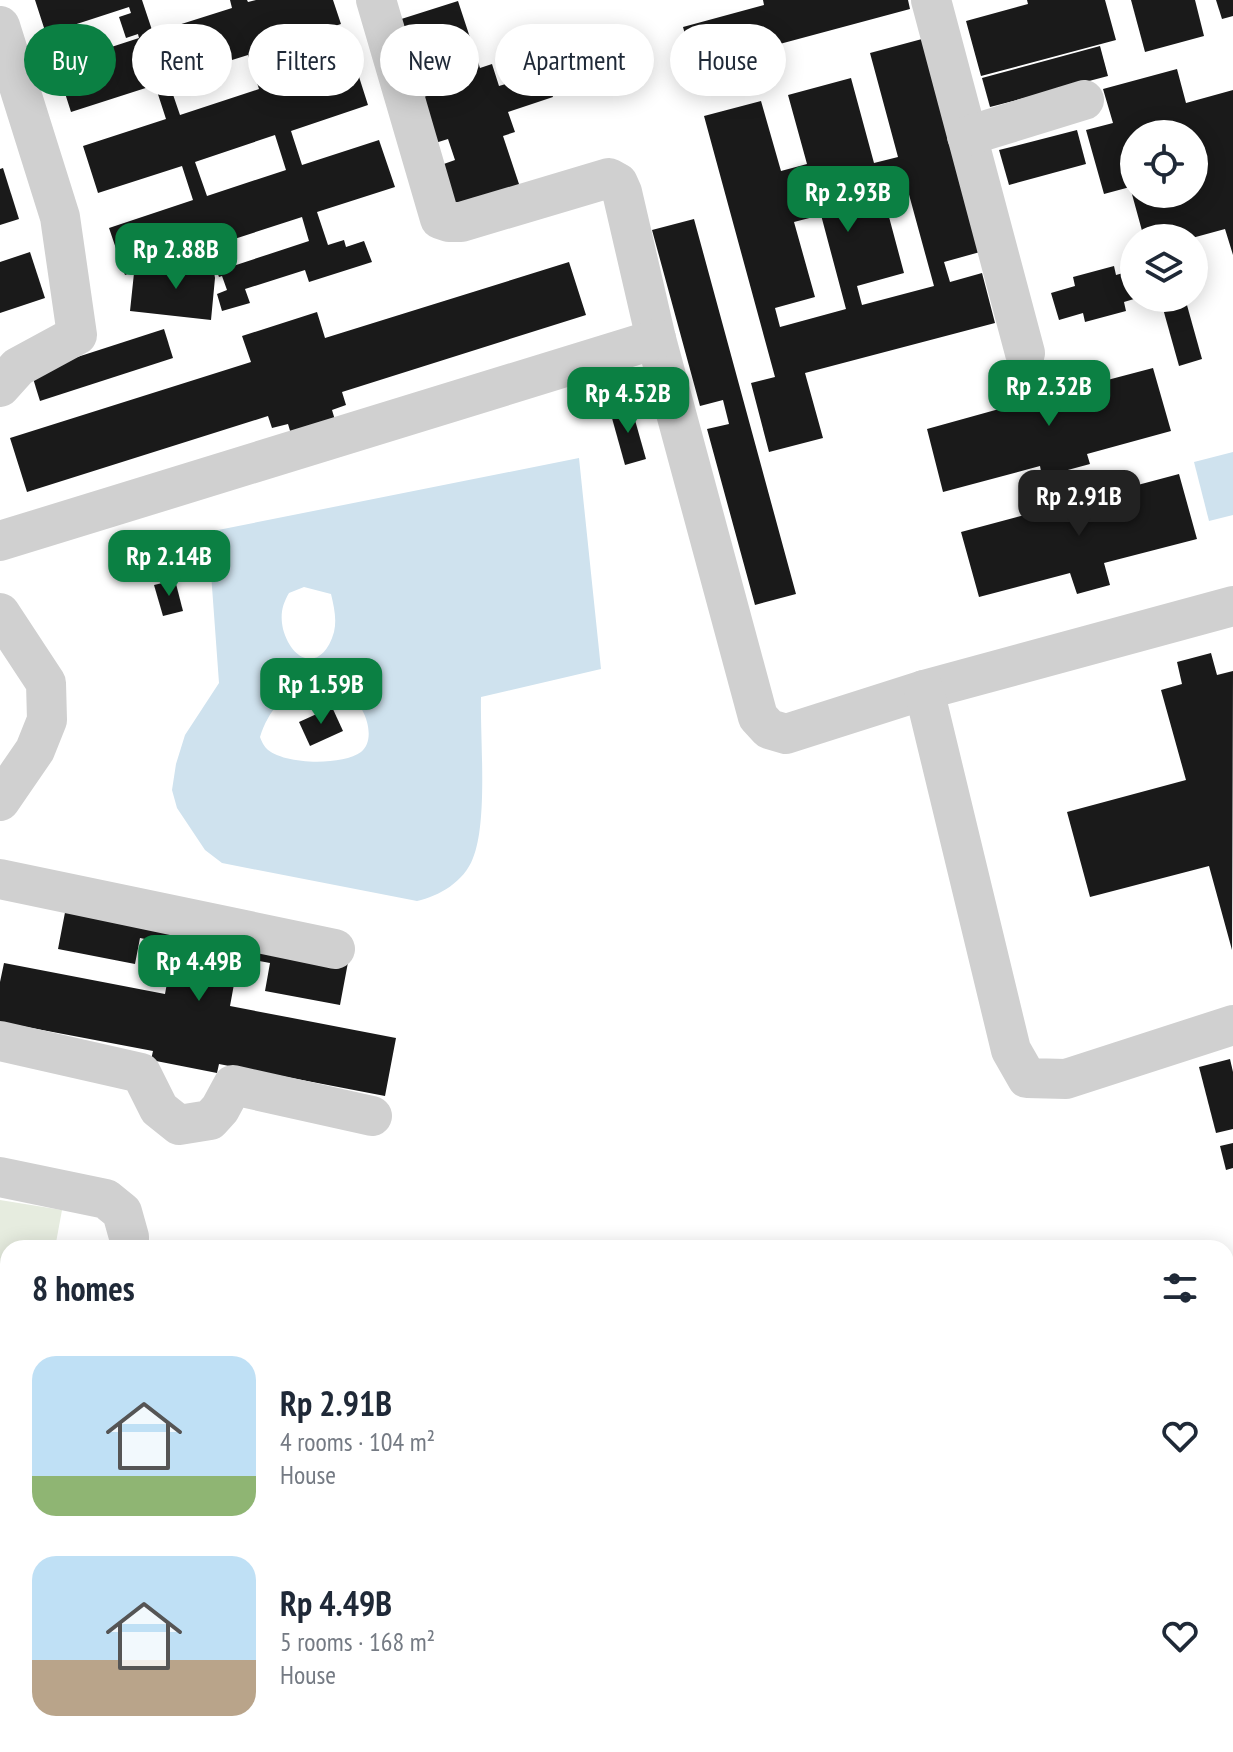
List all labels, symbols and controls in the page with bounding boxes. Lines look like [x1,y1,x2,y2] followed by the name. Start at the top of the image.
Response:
[24,24,116,96] chip: Buy
[132,24,232,96] chip: Rent
[248,24,364,96] chip: Filters
[380,24,479,96] chip: New
[495,24,654,96] chip: Apartment
[670,24,786,96] chip: House
[1120,120,1208,312] map controls
[1120,120,1208,208] button: locate
[765,166,931,234] pin: Rp 2.93B
[805,175,891,208] text: Rp 2.93B
[93,223,259,291] pin: Rp 2.88B
[1120,224,1208,312] button: layers
[133,232,219,265] text: Rp 2.88B
[966,360,1132,428] pin: Rp 2.32B
[545,367,711,435] pin: Rp 4.52B
[1006,369,1092,402] text: Rp 2.32B
[585,376,671,409] text: Rp 4.52B
[996,470,1162,538] pin: Rp 2.91B
[1036,479,1122,512] text: Rp 2.91B
[86,530,252,598] pin: Rp 2.14B
[126,539,212,572] text: Rp 2.14B
[238,658,404,726] pin: Rp 1.59B
[278,667,364,700] text: Rp 1.59B
[116,935,282,1003] pin: Rp 4.49B
[156,944,242,977] text: Rp 4.49B
[32,1266,135,1310] text: 8 homes
[1158,1266,1202,1310] icon: filters
[280,1381,392,1425] text: Rp 2.91B
[96,1388,192,1484] icon: home
[1158,1414,1202,1458] icon: heart
[280,1425,435,1458] text: 4 rooms · 104 m²
[280,1458,336,1491] text: House
[280,1581,392,1625] text: Rp 4.49B
[96,1588,192,1684] icon: home
[1158,1614,1202,1658] icon: heart
[280,1625,435,1658] text: 5 rooms · 168 m²
[280,1658,336,1691] text: House

